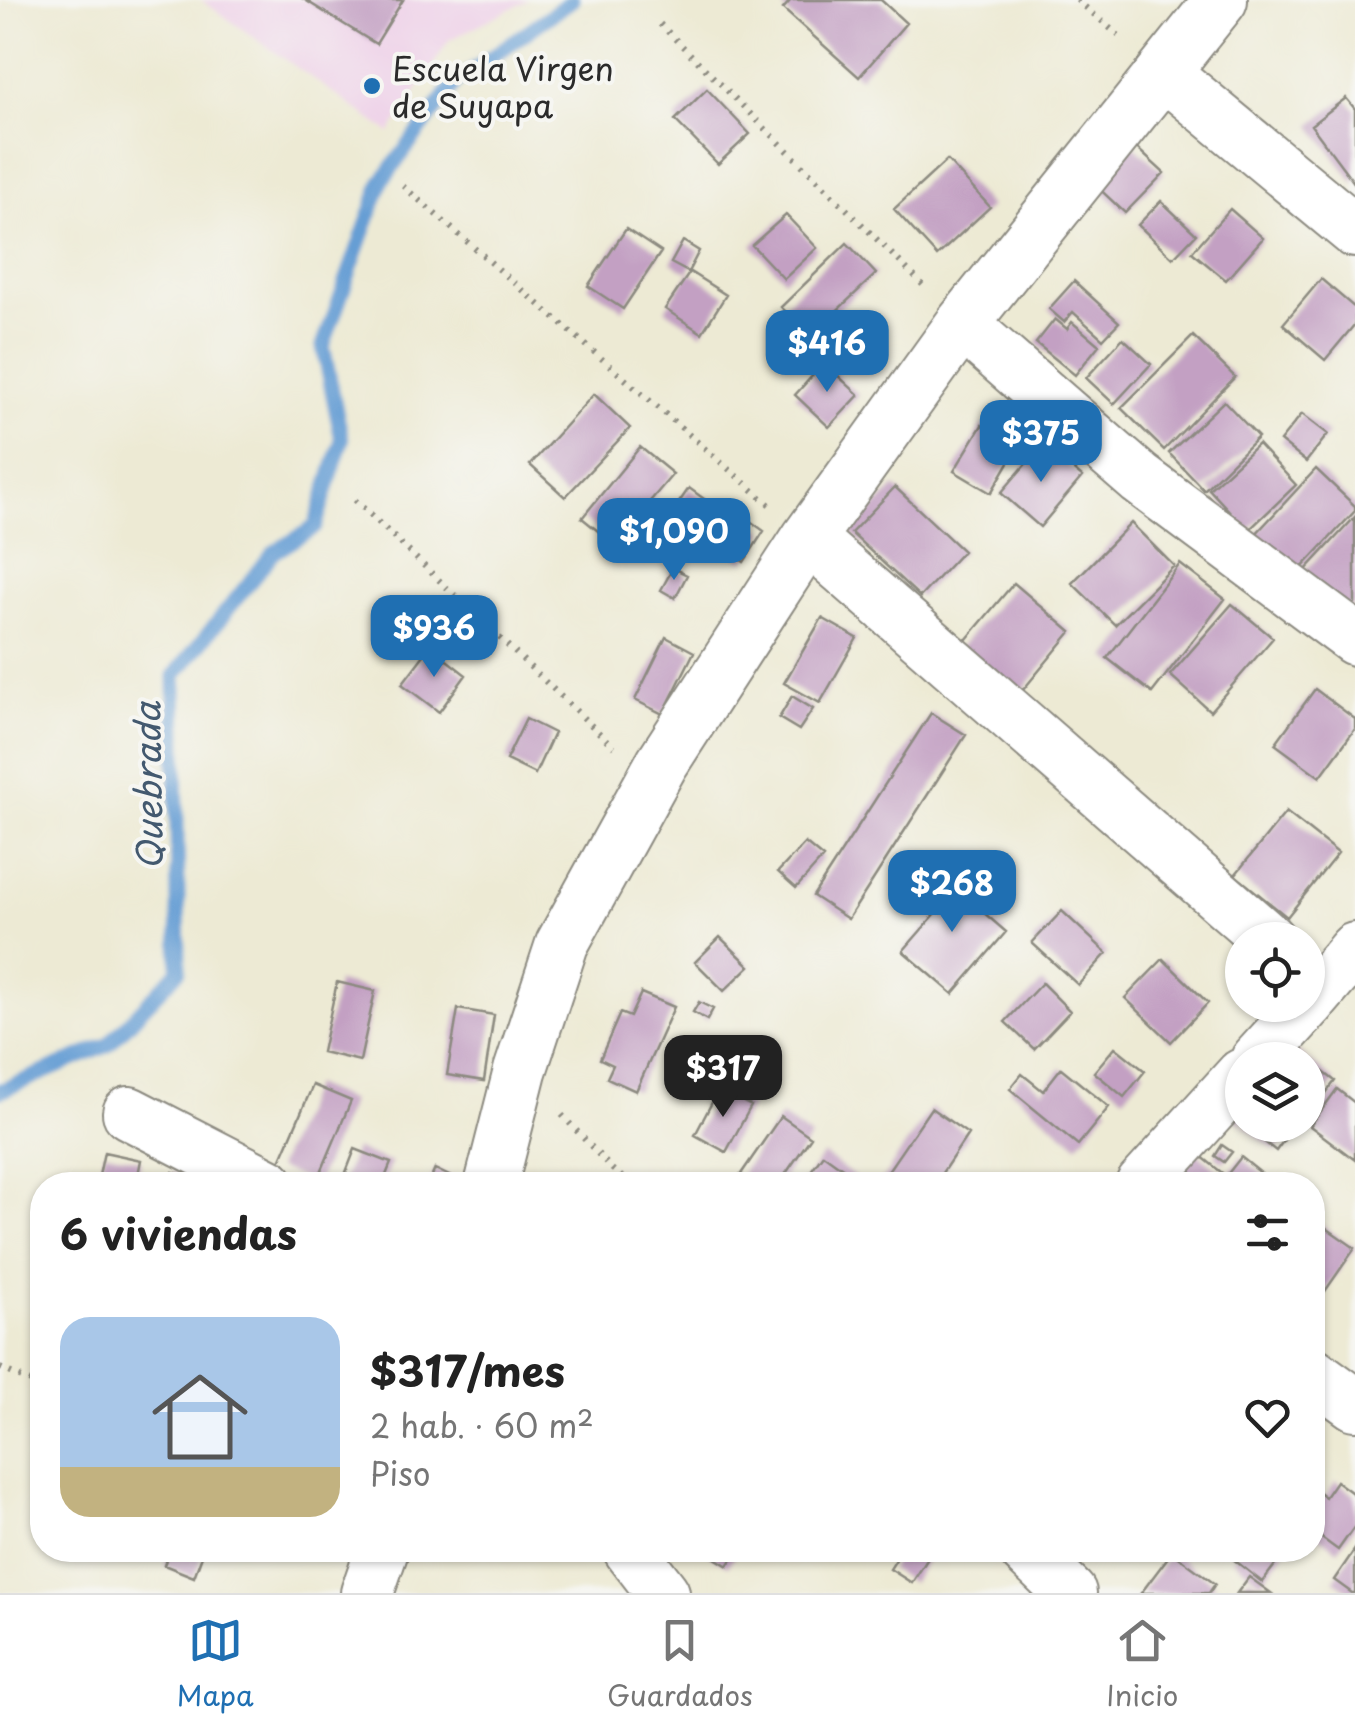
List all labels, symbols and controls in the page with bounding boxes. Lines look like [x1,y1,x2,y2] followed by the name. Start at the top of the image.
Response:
[392,44,614,129] place label: Escuela Virgen de Suyapa
[361,75,383,97] marker: Escuela Virgen de Suyapa
[768,310,886,395] pin: $416
[788,318,866,366] text: $416
[982,400,1100,485] pin: $375
[1002,408,1080,456] text: $375
[593,498,755,583] pin: $1,090
[619,506,729,554] text: $1,090
[375,595,493,680] pin: $936
[393,603,475,651] text: $936
[119,700,175,871] water label: Quebrada
[893,850,1011,935] pin: $268
[910,858,994,906] text: $268
[1225,922,1325,1142] map controls
[1225,922,1325,1022] button: locate
[664,1035,782,1120] pin: $317
[1225,1042,1325,1142] button: layers
[686,1043,760,1091] text: $317
[60,1201,297,1264] text: 6 viviendas
[1240,1205,1295,1260] icon: filters
[370,1338,565,1401] text: $317/mes
[140,1357,260,1477] icon: home
[1240,1390,1295,1445] icon: heart
[370,1401,594,1449] text: 2 hab. · 60 m²
[370,1449,431,1497] text: Piso
[177,1613,254,1716] tab: Mapa
[607,1613,753,1716] tab: Guardados
[1106,1613,1178,1716] tab: Inicio

